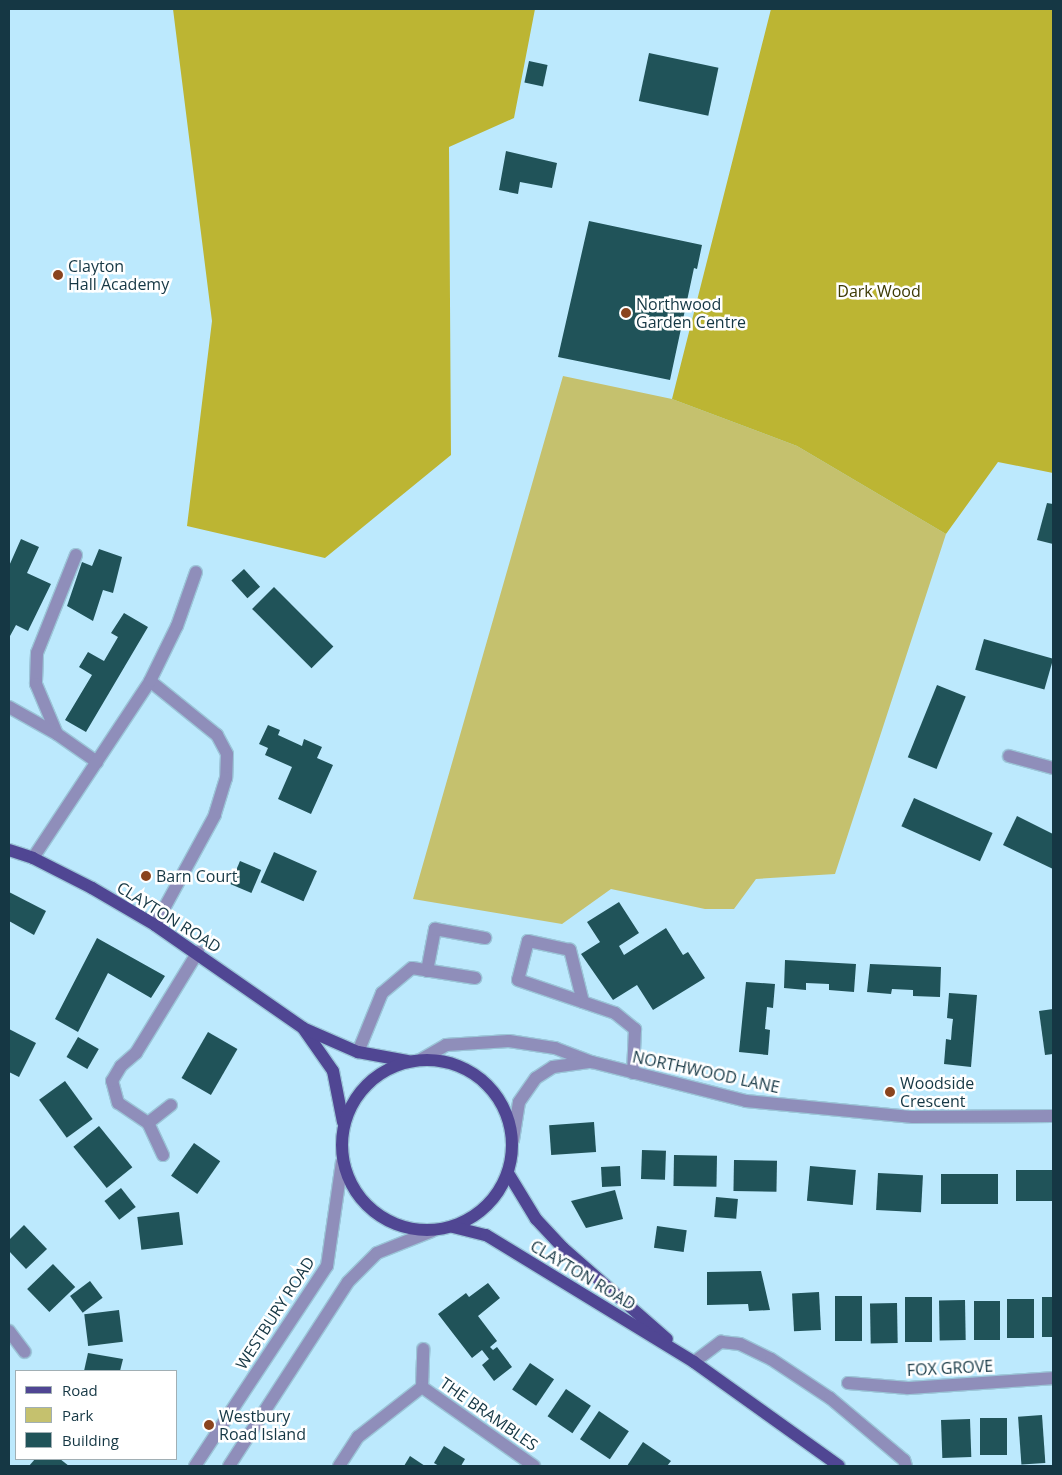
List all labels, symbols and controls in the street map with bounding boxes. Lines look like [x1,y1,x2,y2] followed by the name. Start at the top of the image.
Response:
[68,256,169,294] place label: Clayton Hall Academy
[52,269,64,281] marker: Clayton Hall Academy
[837,281,921,301] park label: Dark Wood
[636,294,746,332] place label: Northwood Garden Centre
[620,307,632,319] marker: Northwood Garden Centre
[156,866,237,886] place label: Barn Court
[140,870,152,882] marker: Barn Court
[113,877,225,957] street label: CLAYTON ROAD
[631,1047,781,1097] street label: NORTHWOOD LANE
[900,1073,974,1111] place label: Woodside Crescent
[884,1086,896,1098] marker: Woodside Crescent
[527,1236,639,1314] street label: CLAYTON ROAD
[231,1253,319,1373] street label: WESTBURY ROAD
[906,1356,994,1380] street label: FOX GROVE
[15,1370,178,1460] legend
[437,1373,541,1455] street label: THE BRAMBLES
[62,1380,98,1400] text: Road
[62,1405,93,1425] text: Park
[219,1406,306,1444] place label: Westbury Road Island
[203,1419,215,1431] marker: Westbury Road Island
[62,1430,119,1450] text: Building

